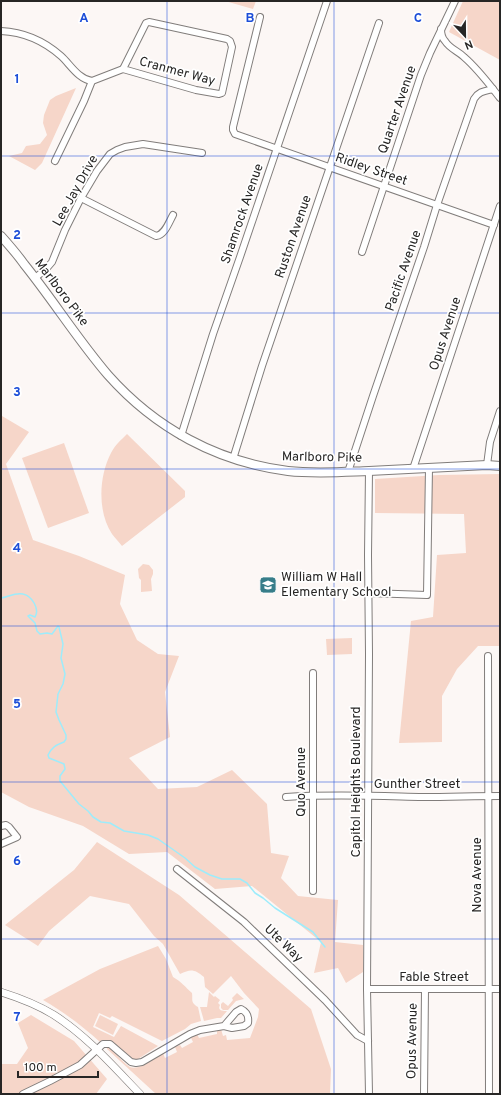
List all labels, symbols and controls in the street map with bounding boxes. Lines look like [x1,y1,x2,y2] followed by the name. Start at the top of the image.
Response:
[79,11,89,27] text: A
[246,11,255,27] text: B
[414,11,422,27] text: C
[445,16,485,56] north arrow
[462,36,475,52] text: N
[137,54,217,90] street label: Cranmer Way
[375,64,421,156] street label: Quarter Avenue
[14,72,20,88] text: 1
[333,150,409,190] street label: Ridley Street
[50,152,102,230] street label: Lee Jay Drive
[218,162,268,266] street label: Shamrock Avenue
[272,193,316,281] street label: Ruston Avenue
[13,228,21,244] text: 2
[383,228,425,314] street label: Pacific Avenue
[30,256,92,330] street label: Marlboro Pike
[427,295,465,373] street label: Opus Avenue
[13,385,21,401] text: 3
[282,449,362,467] street label: Marlboro Pike
[13,541,21,557] text: 4
[281,570,391,601] place label: William W Hall Elementary School
[258,575,278,595] school or university icon: William W Hall Elementary School
[13,697,21,713] text: 5
[349,706,365,858] street label: Capitol Heights Boulevard
[294,747,310,817] street label: Quo Avenue
[374,777,460,793] street label: Gunther Street
[470,837,486,913] street label: Nova Avenue
[13,854,21,870] text: 6
[260,922,306,966] street label: Ute Way
[399,970,469,986] street label: Fable Street
[404,1003,422,1079] street label: Opus Avenue
[14,1010,21,1026] text: 7
[18,1053,98,1079] scale bar
[24,1060,57,1076] text: 100 m

